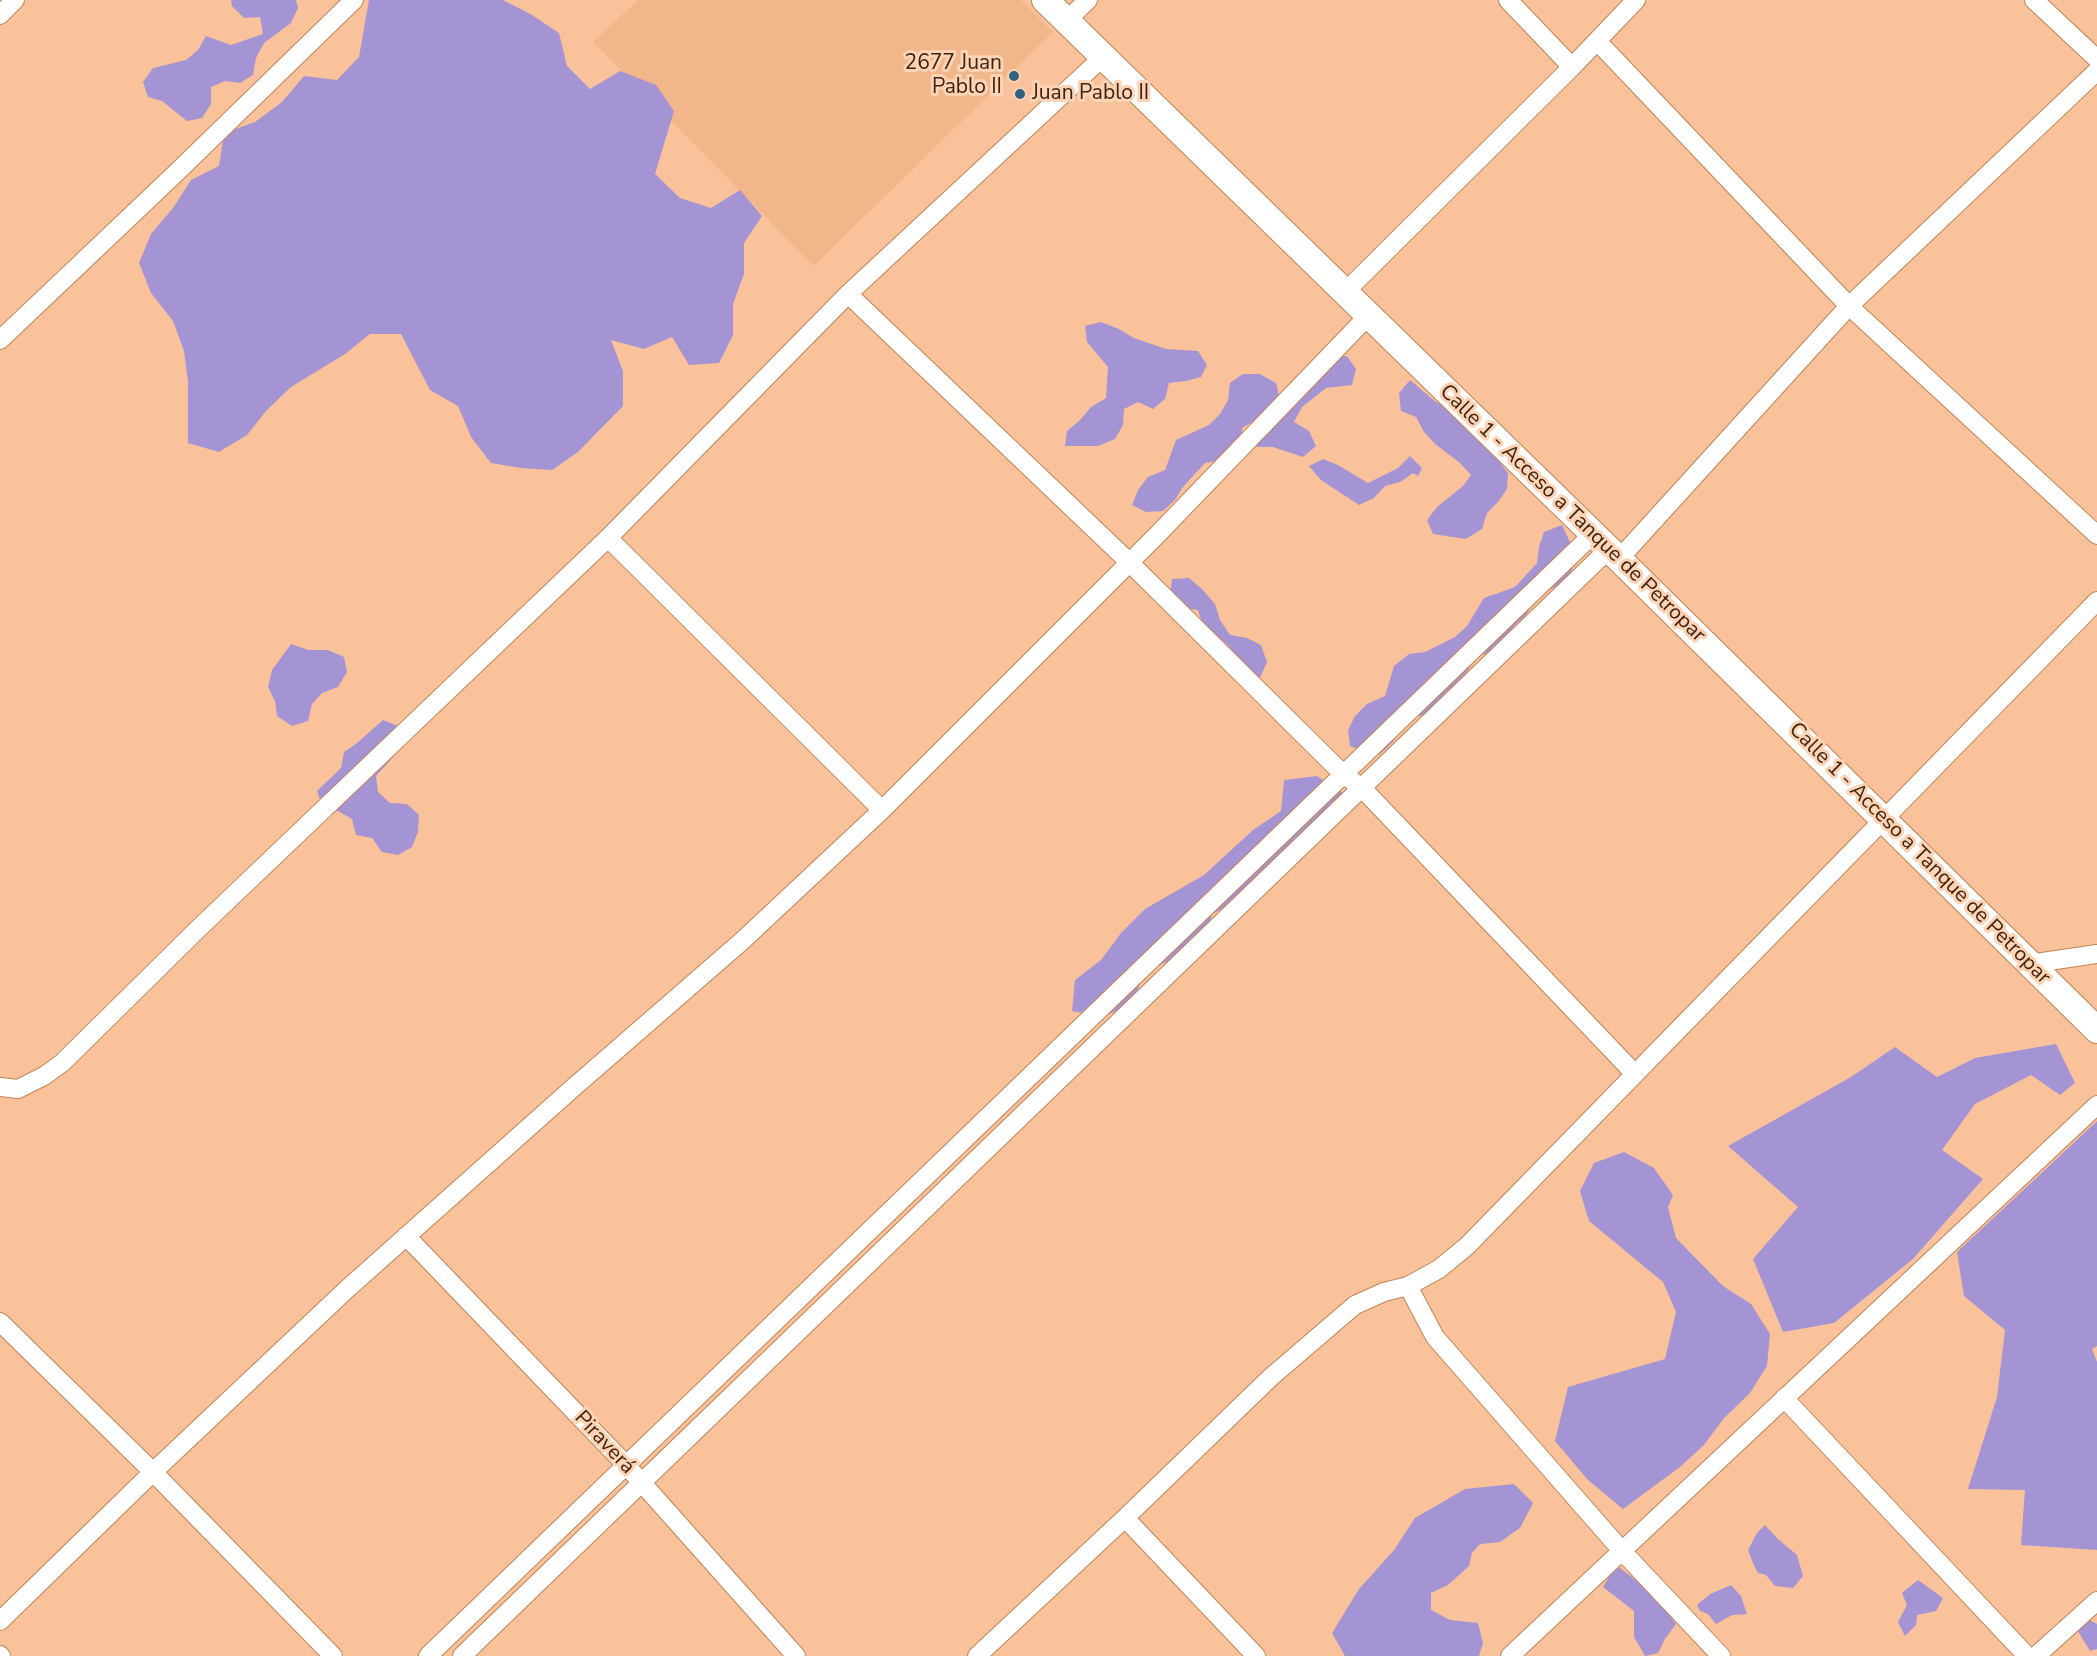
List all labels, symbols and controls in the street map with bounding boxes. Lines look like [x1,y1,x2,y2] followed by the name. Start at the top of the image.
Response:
[905,51,1002,101] place label: 2677 Juan Pablo II
[1007,69,1021,83] marker: 2677 Juan Pablo II
[1032,81,1149,107] place label: Juan Pablo II
[1013,87,1027,101] marker: Juan Pablo II
[1434,380,1710,648] street label: Calle 1 - Acceso a Tanque de Petropar
[1783,718,2055,990] street label: Calle 1 - Acceso a Tanque de Petropar
[569,1406,639,1480] street label: Piraverá

